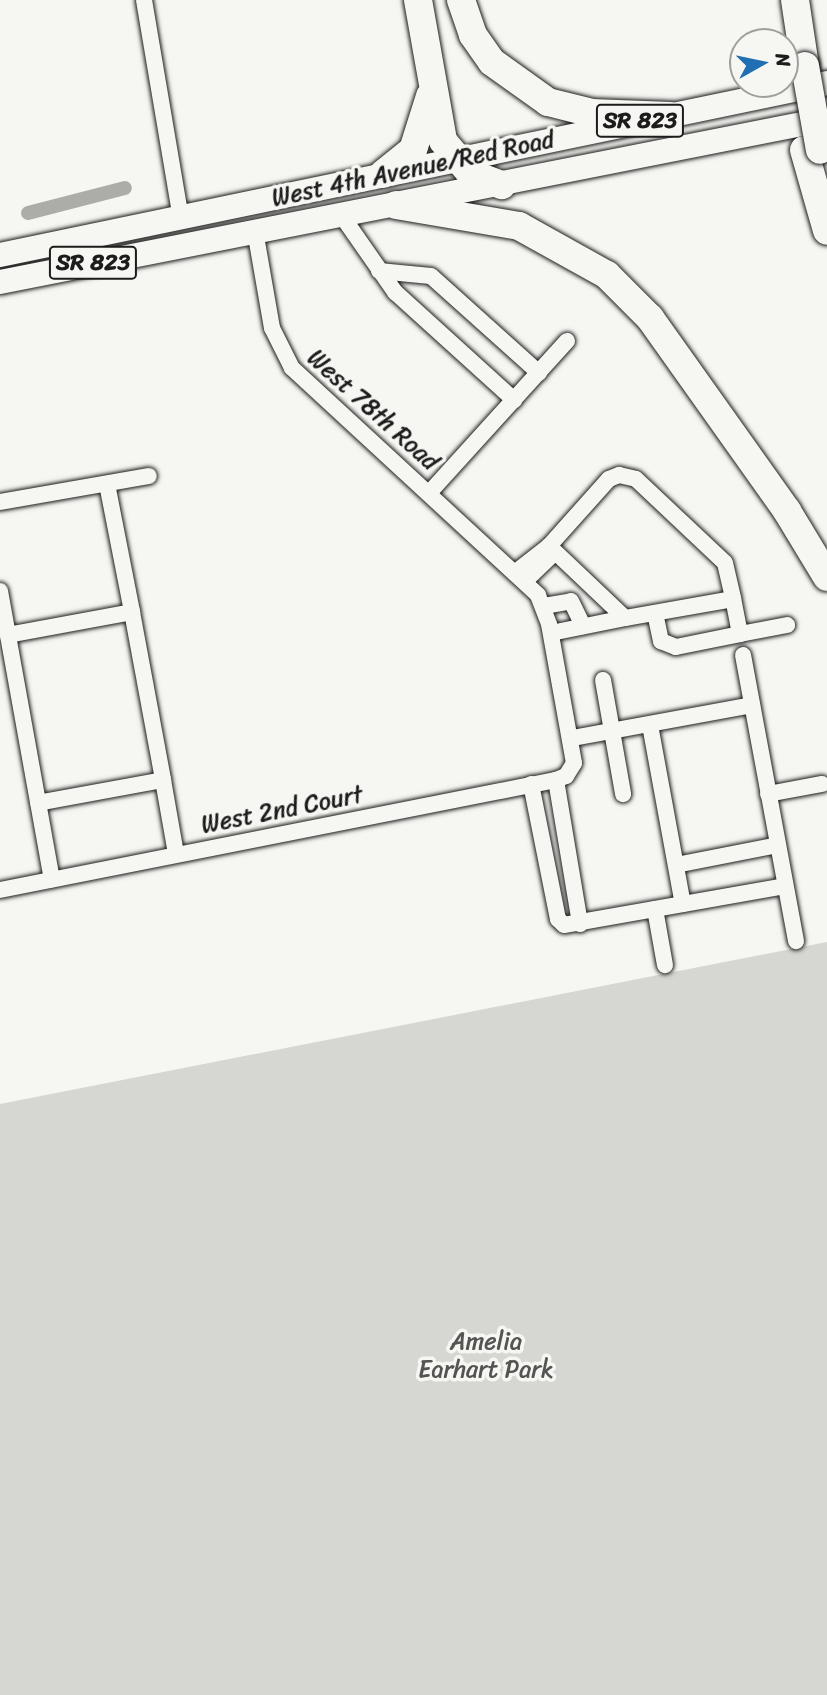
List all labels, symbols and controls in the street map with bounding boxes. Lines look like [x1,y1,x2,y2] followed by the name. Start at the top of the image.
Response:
[729,28,799,98] north arrow
[766,51,801,69] text: N
[594,102,686,140] road number: SR 823
[269,125,557,213] street label: West 4th Avenue/Red Road
[48,244,138,282] road number: SR 823
[301,343,445,477] street label: West 78th Road
[198,780,366,840] street label: West 2nd Court
[418,1328,554,1384] park label: Amelia Earhart Park

